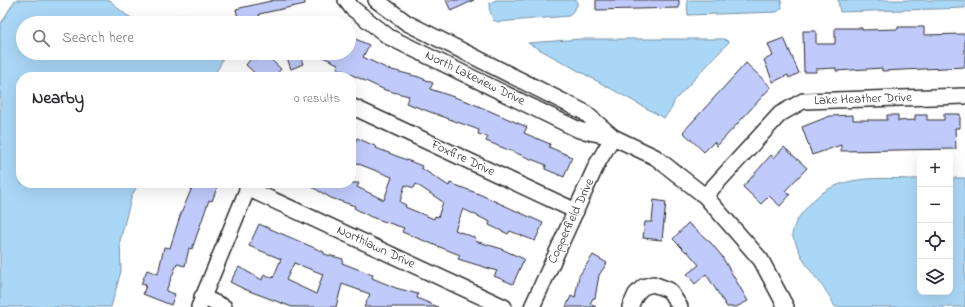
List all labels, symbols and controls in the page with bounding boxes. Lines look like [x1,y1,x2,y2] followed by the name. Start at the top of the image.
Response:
[16,16,356,60] search box
[30,27,52,49] icon: search
[62,27,134,49] text: Search here
[422,46,528,110] street label: North Lakeview Drive
[32,86,84,111] text: Nearby
[814,88,912,110] street label: Lake Heather Drive
[294,89,340,108] text: 0 results
[427,134,498,181] street label: Foxfire Drive
[917,151,953,295] map controls
[917,151,953,187] button: +
[543,175,599,267] street label: Copperfield Drive
[917,187,953,223] button: −
[334,221,419,274] street label: Northlawn Drive
[917,223,953,259] button: locate
[917,259,953,295] button: layers

